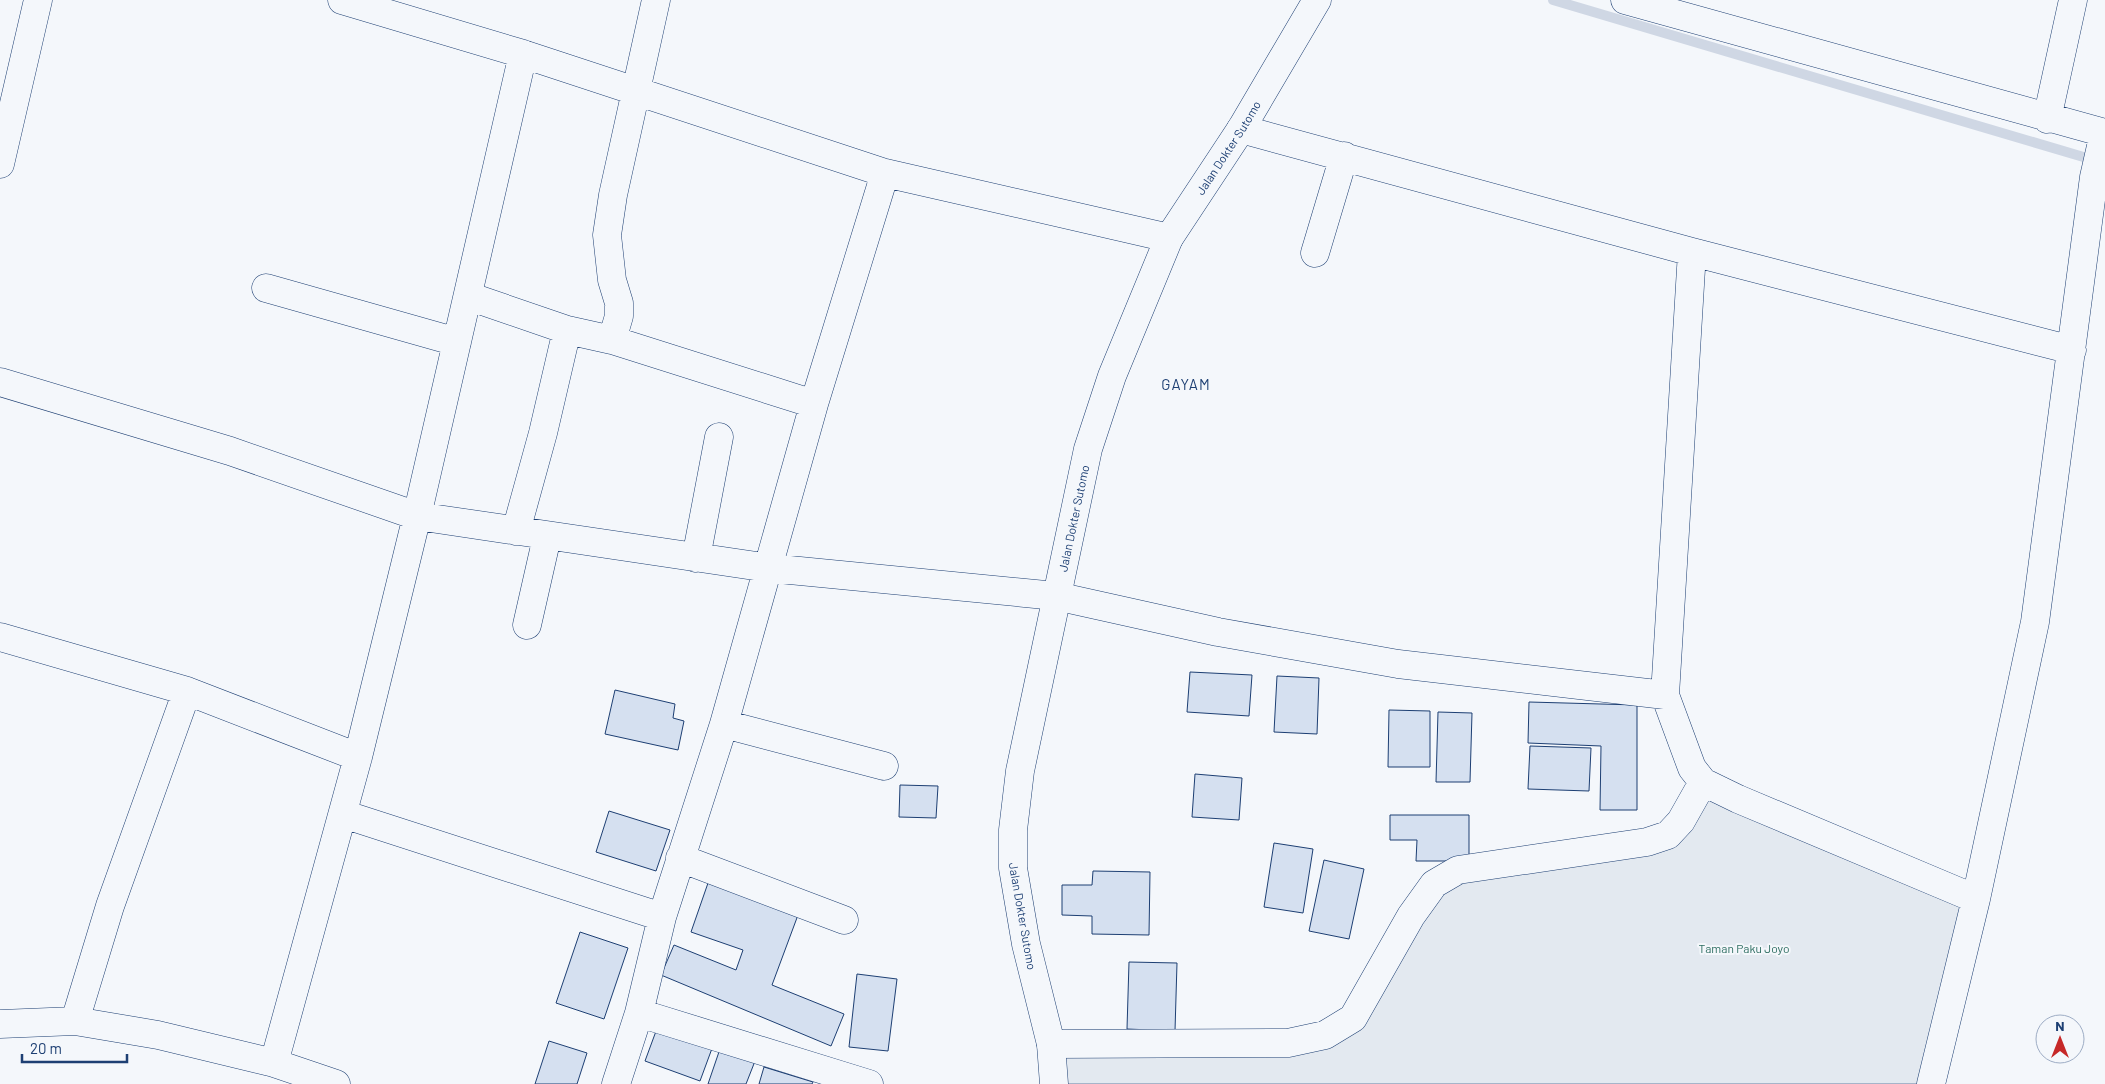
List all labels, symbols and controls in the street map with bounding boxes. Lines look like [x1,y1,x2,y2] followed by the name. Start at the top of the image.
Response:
[1193,98,1263,197] street label: Jalan Dokter Sutomo
[1161,375,1211,393] district label: GAYAM
[1055,464,1091,573] street label: Jalan Dokter Sutomo
[1007,861,1039,971] street label: Jalan Dokter Sutomo
[1699,941,1789,955] park label: Taman Paku Joyo
[2035,1014,2085,1064] north arrow
[2055,1017,2065,1034] text: N
[22,1032,128,1064] scale bar
[30,1039,62,1057] text: 20 m

